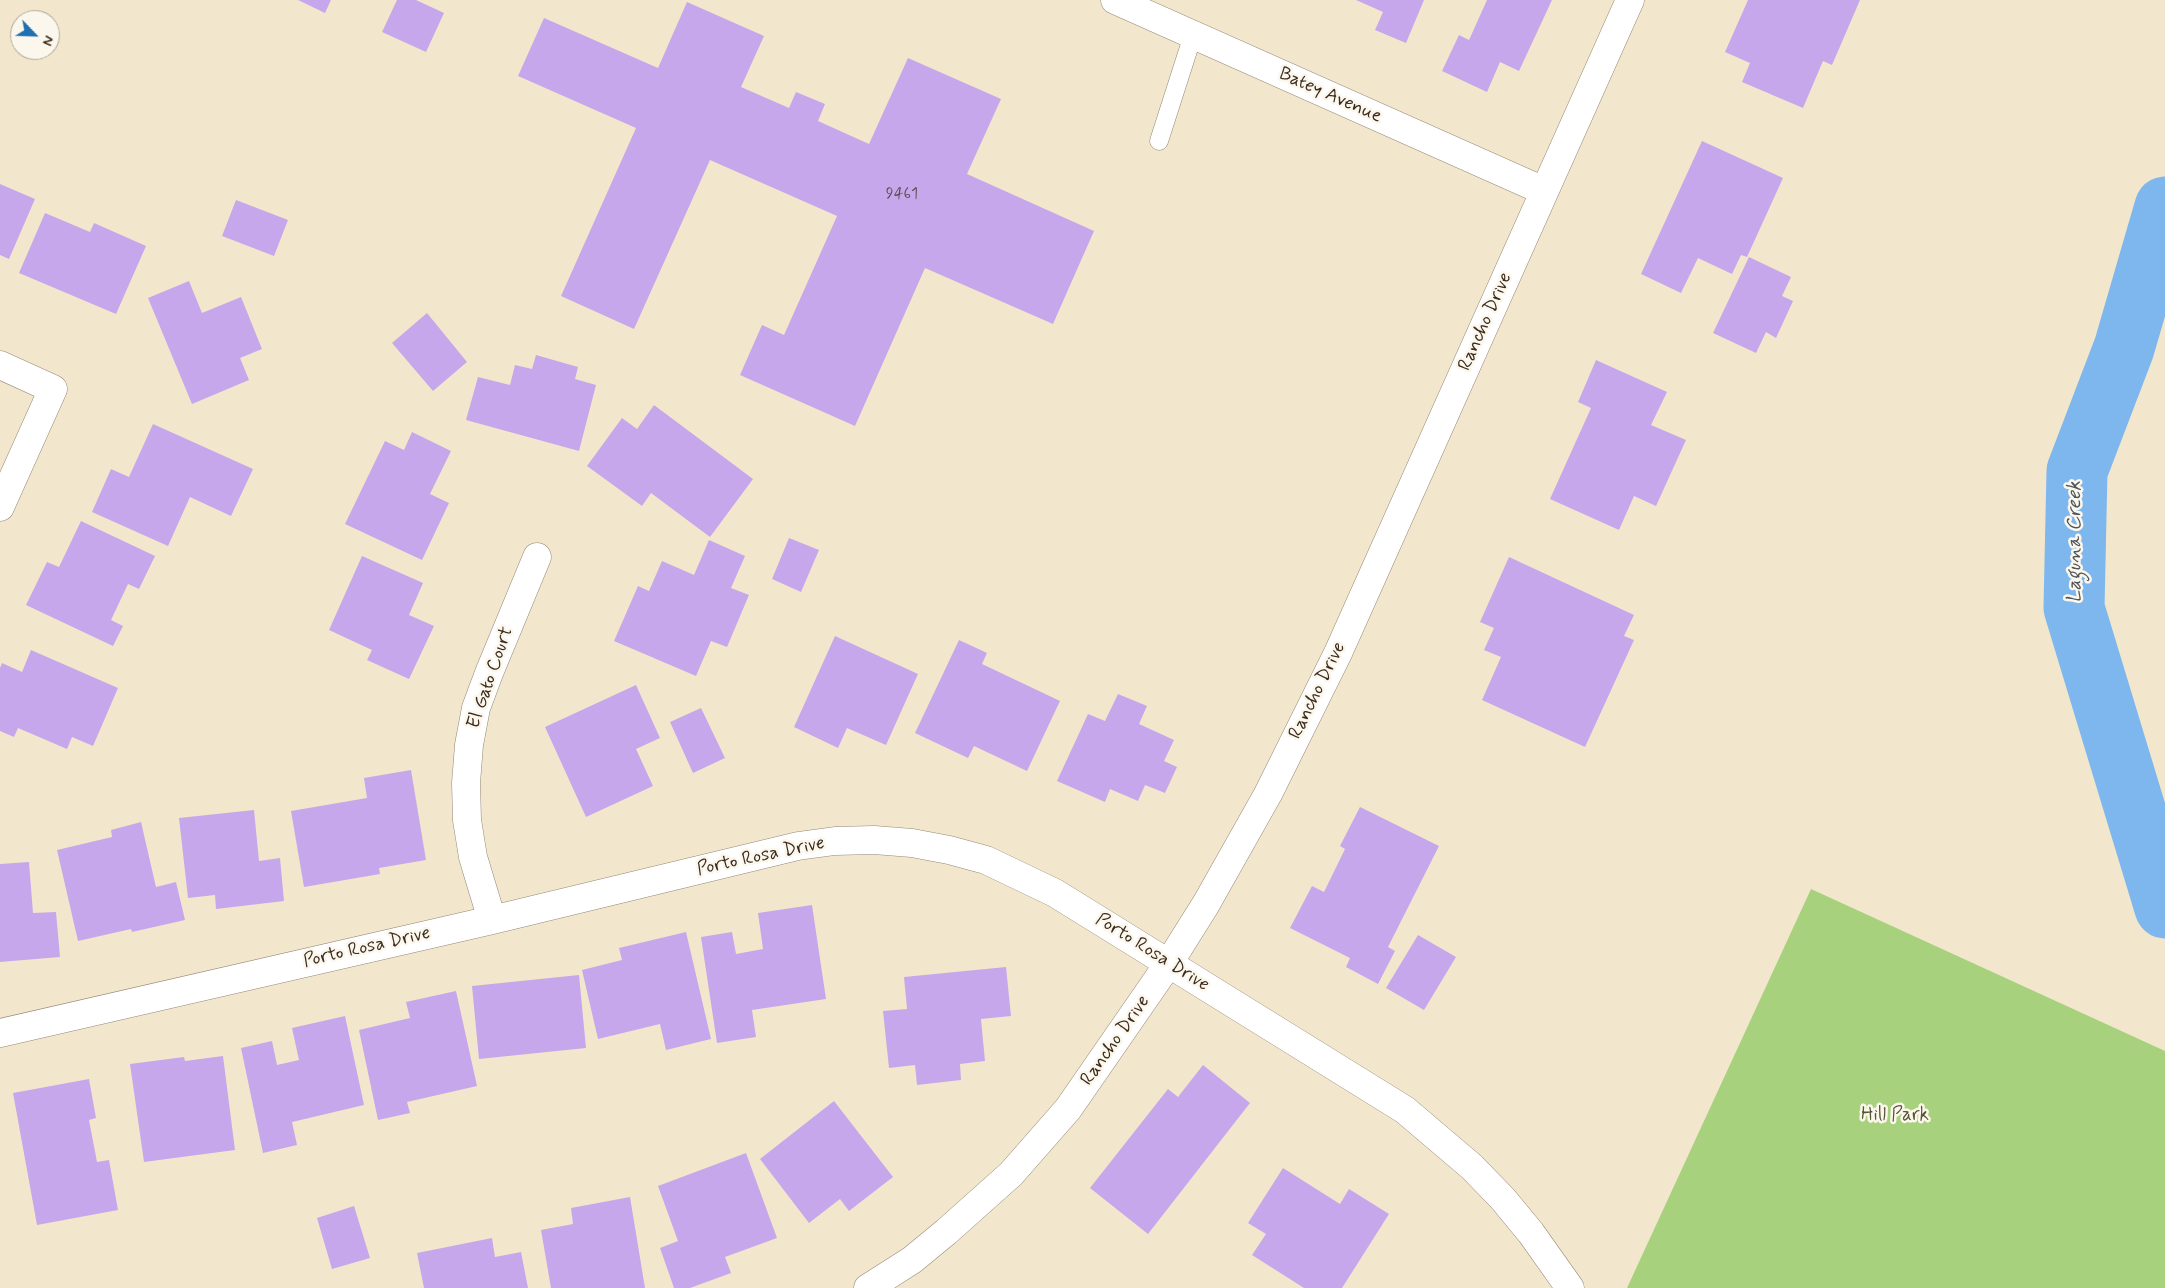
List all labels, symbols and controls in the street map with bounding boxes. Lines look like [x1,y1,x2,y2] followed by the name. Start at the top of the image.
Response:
[10,10,60,60] north arrow
[38,33,58,49] text: N
[1275,63,1385,129] street label: Batey Avenue
[886,185,918,205] house number: 9461
[1454,269,1518,375] street label: Rancho Drive
[2064,481,2088,603] water label: Laguna Creek
[463,624,519,732] street label: El Gato Court
[1285,639,1351,743] street label: Rancho Drive
[695,832,827,882] street label: Porto Rosa Drive
[1091,909,1213,997] street label: Porto Rosa Drive
[301,922,433,974] street label: Porto Rosa Drive
[1076,991,1156,1091] street label: Rancho Drive
[1861,1105,1929,1127] park label: Hill Park

